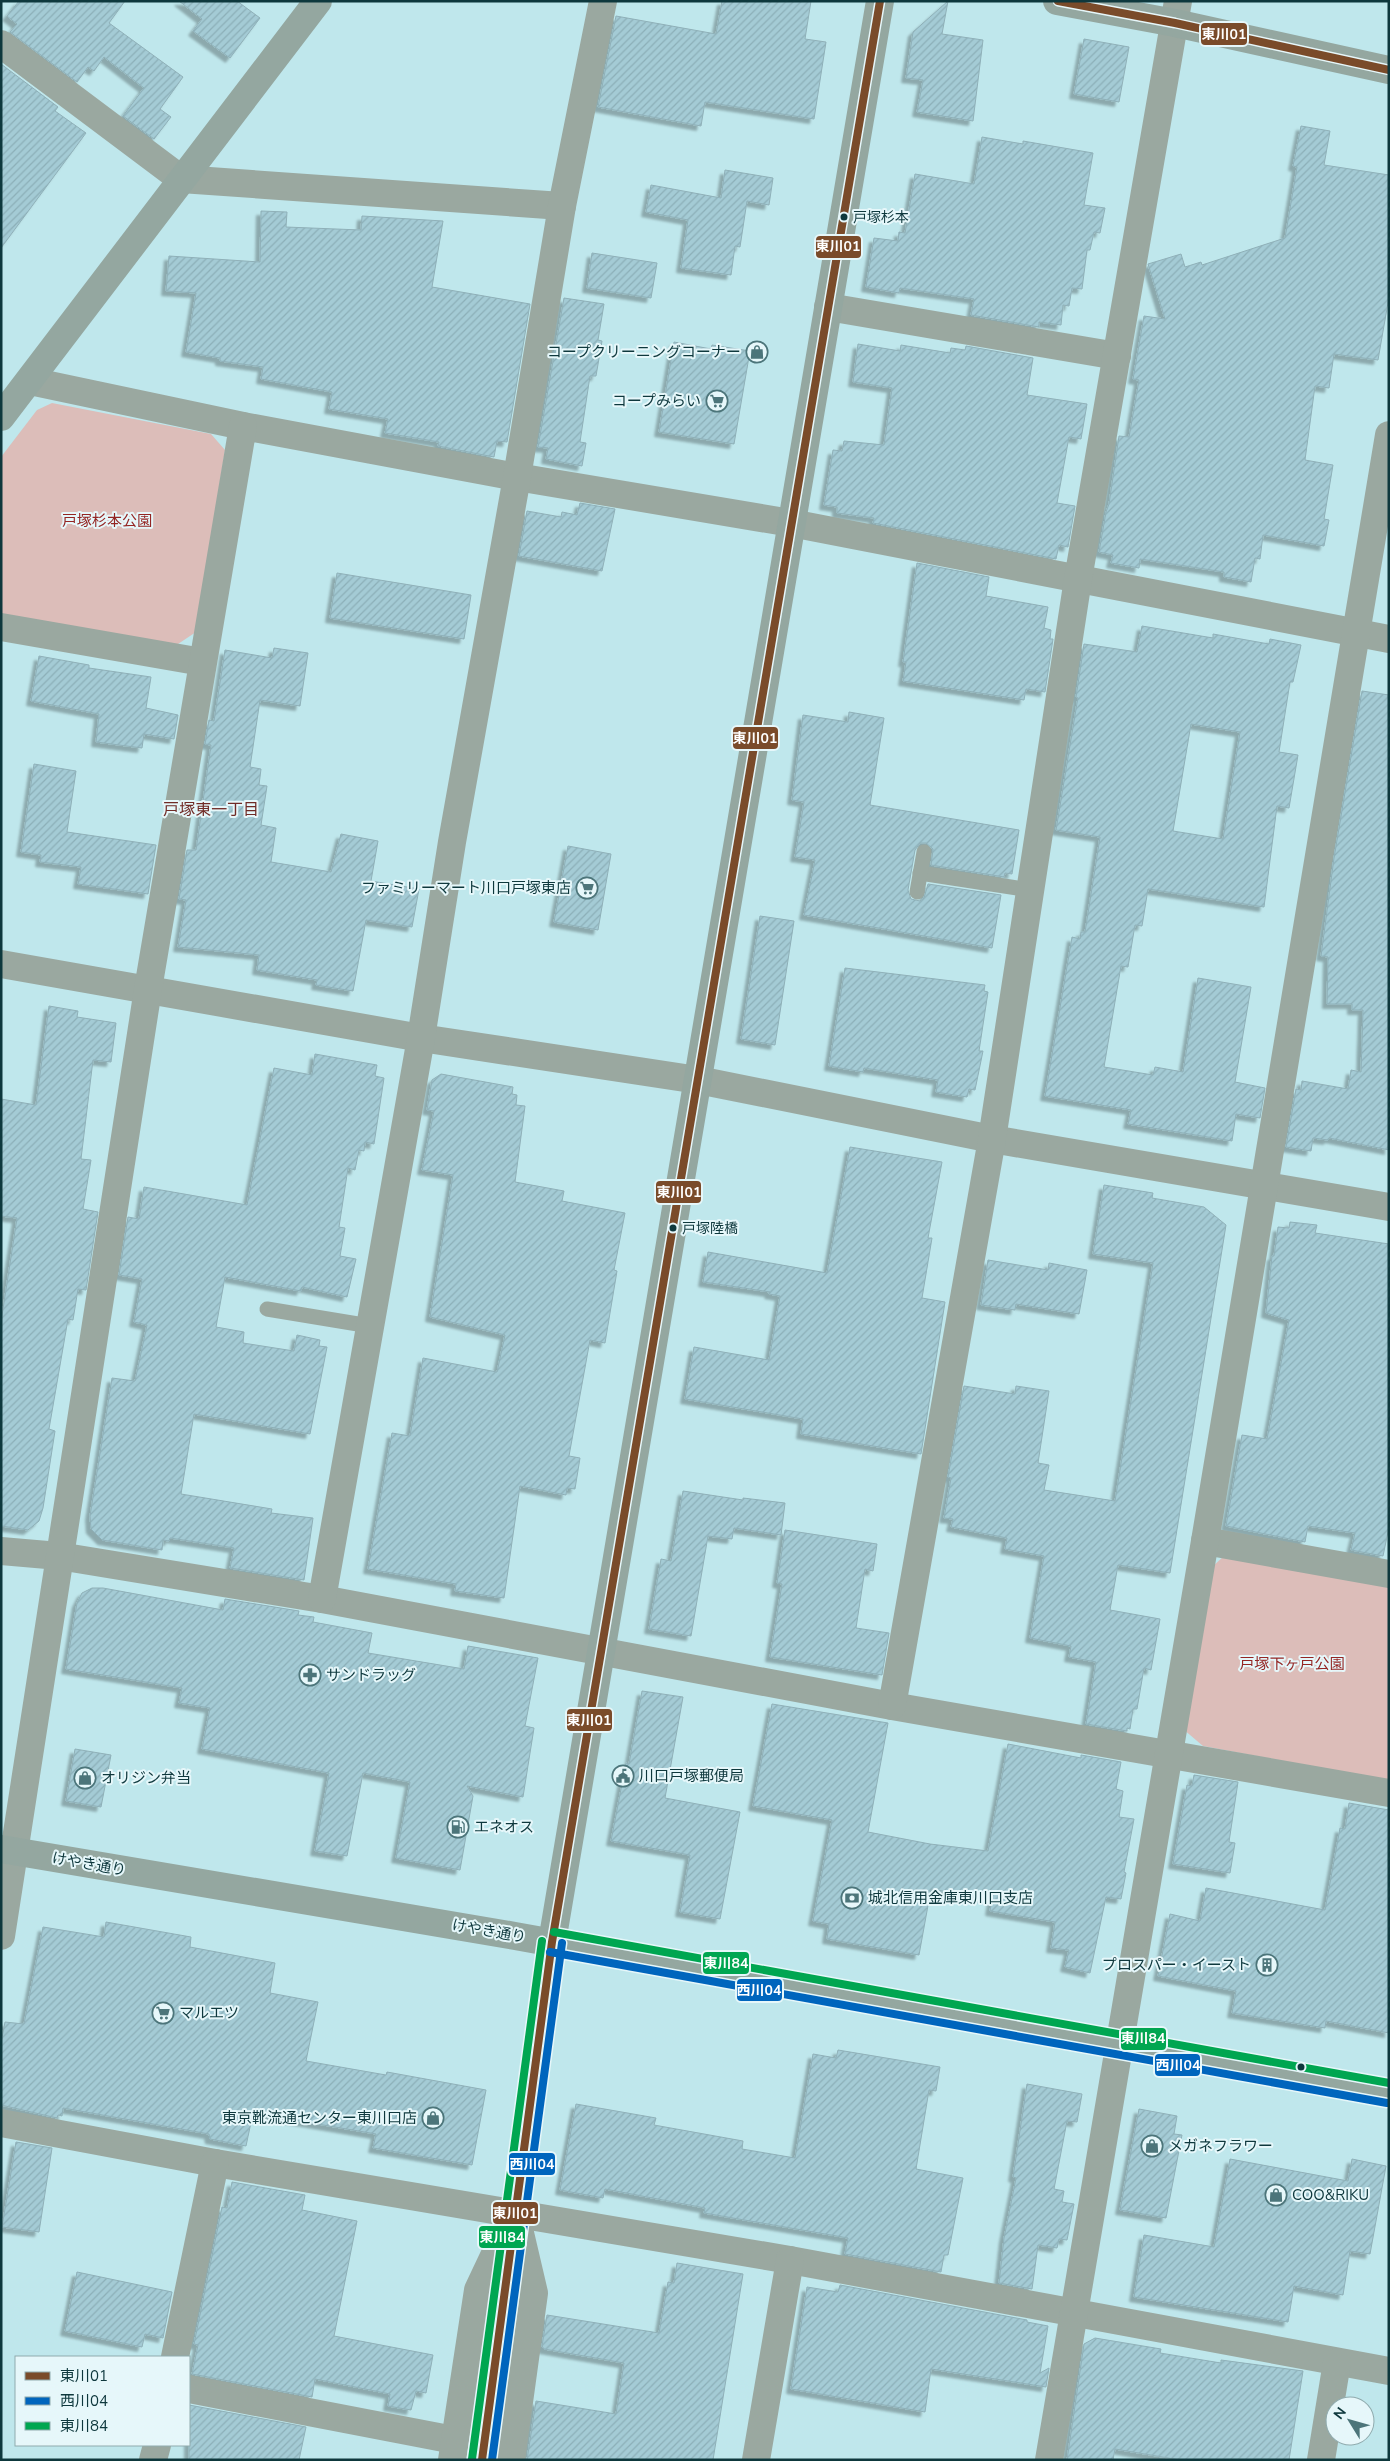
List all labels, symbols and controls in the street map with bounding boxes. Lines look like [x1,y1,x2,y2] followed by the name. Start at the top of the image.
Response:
[1200,22,1248,46] line badge: 東川01
[1202,25,1246,44] text: 東川01
[853,208,909,227] place label: 戸塚杉本
[839,212,849,222] marker: 戸塚杉本
[815,235,862,259] line badge: 東川01
[816,237,860,256] text: 東川01
[745,340,769,364] shop icon: コープクリーニングコーナー
[547,342,741,362] place label: コープクリーニングコーナー
[705,389,729,413] supermarket icon: コープみらい
[612,391,701,411] place label: コープみらい
[62,511,152,531] park label: 戸塚杉本公園
[732,726,779,750] line badge: 東川01
[733,729,777,748] text: 東川01
[163,799,259,821] district label: 戸塚東一丁目
[575,876,599,900] supermarket icon: ファミリーマート川口戸塚東店
[361,878,571,898] place label: ファミリーマート川口戸塚東店
[655,1180,702,1204] line badge: 東川01
[657,1183,701,1202] text: 東川01
[682,1219,738,1238] place label: 戸塚陸橋
[668,1223,678,1233] marker: 戸塚陸橋
[1239,1654,1345,1674] park label: 戸塚下ヶ戸公園
[298,1663,322,1687] pharmacy icon: サンドラッグ
[326,1665,416,1685] place label: サンドラッグ
[566,1708,613,1732] line badge: 東川01
[567,1711,611,1730] text: 東川01
[611,1764,635,1788] public building icon: 川口戸塚郵便局
[73,1766,97,1790] shop icon: オリジン弁当
[639,1766,744,1786] place label: 川口戸塚郵便局
[101,1768,191,1788] place label: オリジン弁当
[446,1815,470,1839] fuel station icon: エネオス
[474,1817,534,1837] place label: エネオス
[50,1848,128,1880] street label: けやき通り
[840,1886,864,1910] bank icon: 城北信用金庫東川口支店
[868,1888,1033,1908] place label: 城北信用金庫東川口支店
[450,1915,528,1947] street label: けやき通り
[702,1951,750,1975] line badge: 東川84
[1255,1953,1279,1977] building icon: プロスパー・イースト
[704,1954,749,1973] text: 東川84
[1102,1955,1251,1975] place label: プロスパー・イースト
[736,1978,783,2002] line badge: 西川04
[737,1981,782,2000] text: 西川04
[151,2001,175,2025] supermarket icon: マルエツ
[179,2003,239,2023] place label: マルエツ
[1120,2027,1167,2051] line badge: 東川84
[1121,2029,1166,2048] text: 東川84
[1154,2053,1201,2077] line badge: 西川04
[1156,2056,1201,2075] text: 西川04
[1296,2062,1306,2072] unlabelled marker
[421,2106,445,2130] shop icon: 東京靴流通センター東川口店
[222,2108,417,2128] place label: 東京靴流通センター東川口店
[1140,2134,1164,2158] shop icon: メガネフラワー
[1168,2136,1273,2156] place label: メガネフラワー
[508,2152,556,2176] line badge: 西川04
[510,2155,555,2174] text: 西川04
[1264,2183,1288,2207] shop icon: COO&RIKU
[1292,2185,1369,2205] place label: COO&RIKU
[492,2201,539,2225] line badge: 東川01
[493,2204,537,2223] text: 東川01
[478,2225,526,2249] line badge: 東川84
[480,2228,525,2247] text: 東川84
[15,2356,190,2446] legend
[60,2366,108,2386] text: 東川01
[60,2391,108,2411] text: 西川04
[1325,2396,1375,2446] north arrow
[1329,2404,1351,2423] text: N
[60,2416,108,2436] text: 東川84

